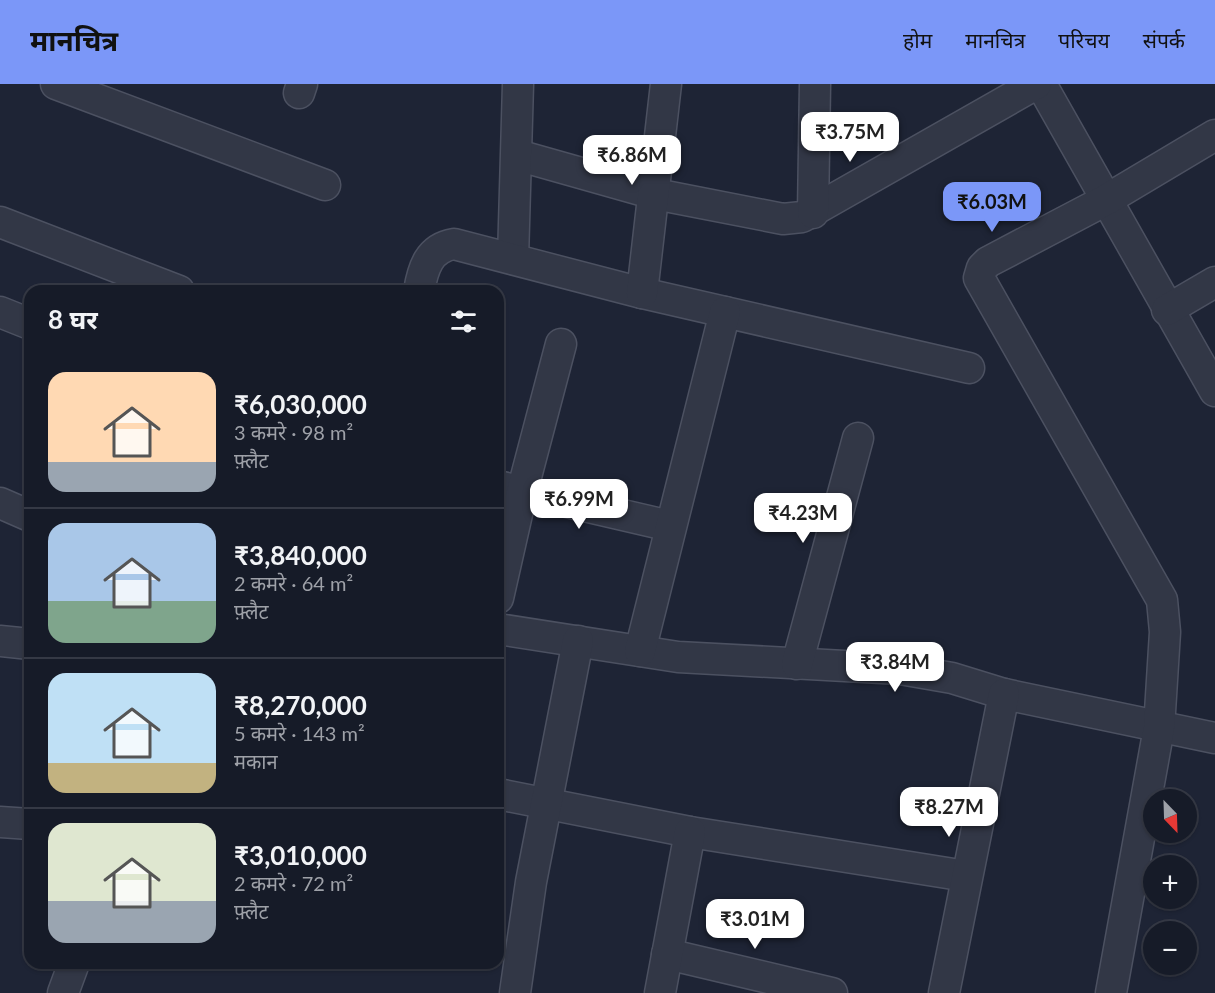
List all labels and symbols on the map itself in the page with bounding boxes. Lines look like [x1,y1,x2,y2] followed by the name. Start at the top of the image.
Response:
[801,112,899,163] pin: ₹3.75M
[583,135,681,186] pin: ₹6.86M
[943,182,1041,233] pin: ₹6.03M
[530,479,628,530] pin: ₹6.99M
[754,493,852,544] pin: ₹4.23M
[846,642,944,693] pin: ₹3.84M
[900,787,998,838] pin: ₹8.27M
[1143,789,1197,843] north arrow
[706,899,804,950] pin: ₹3.01M

